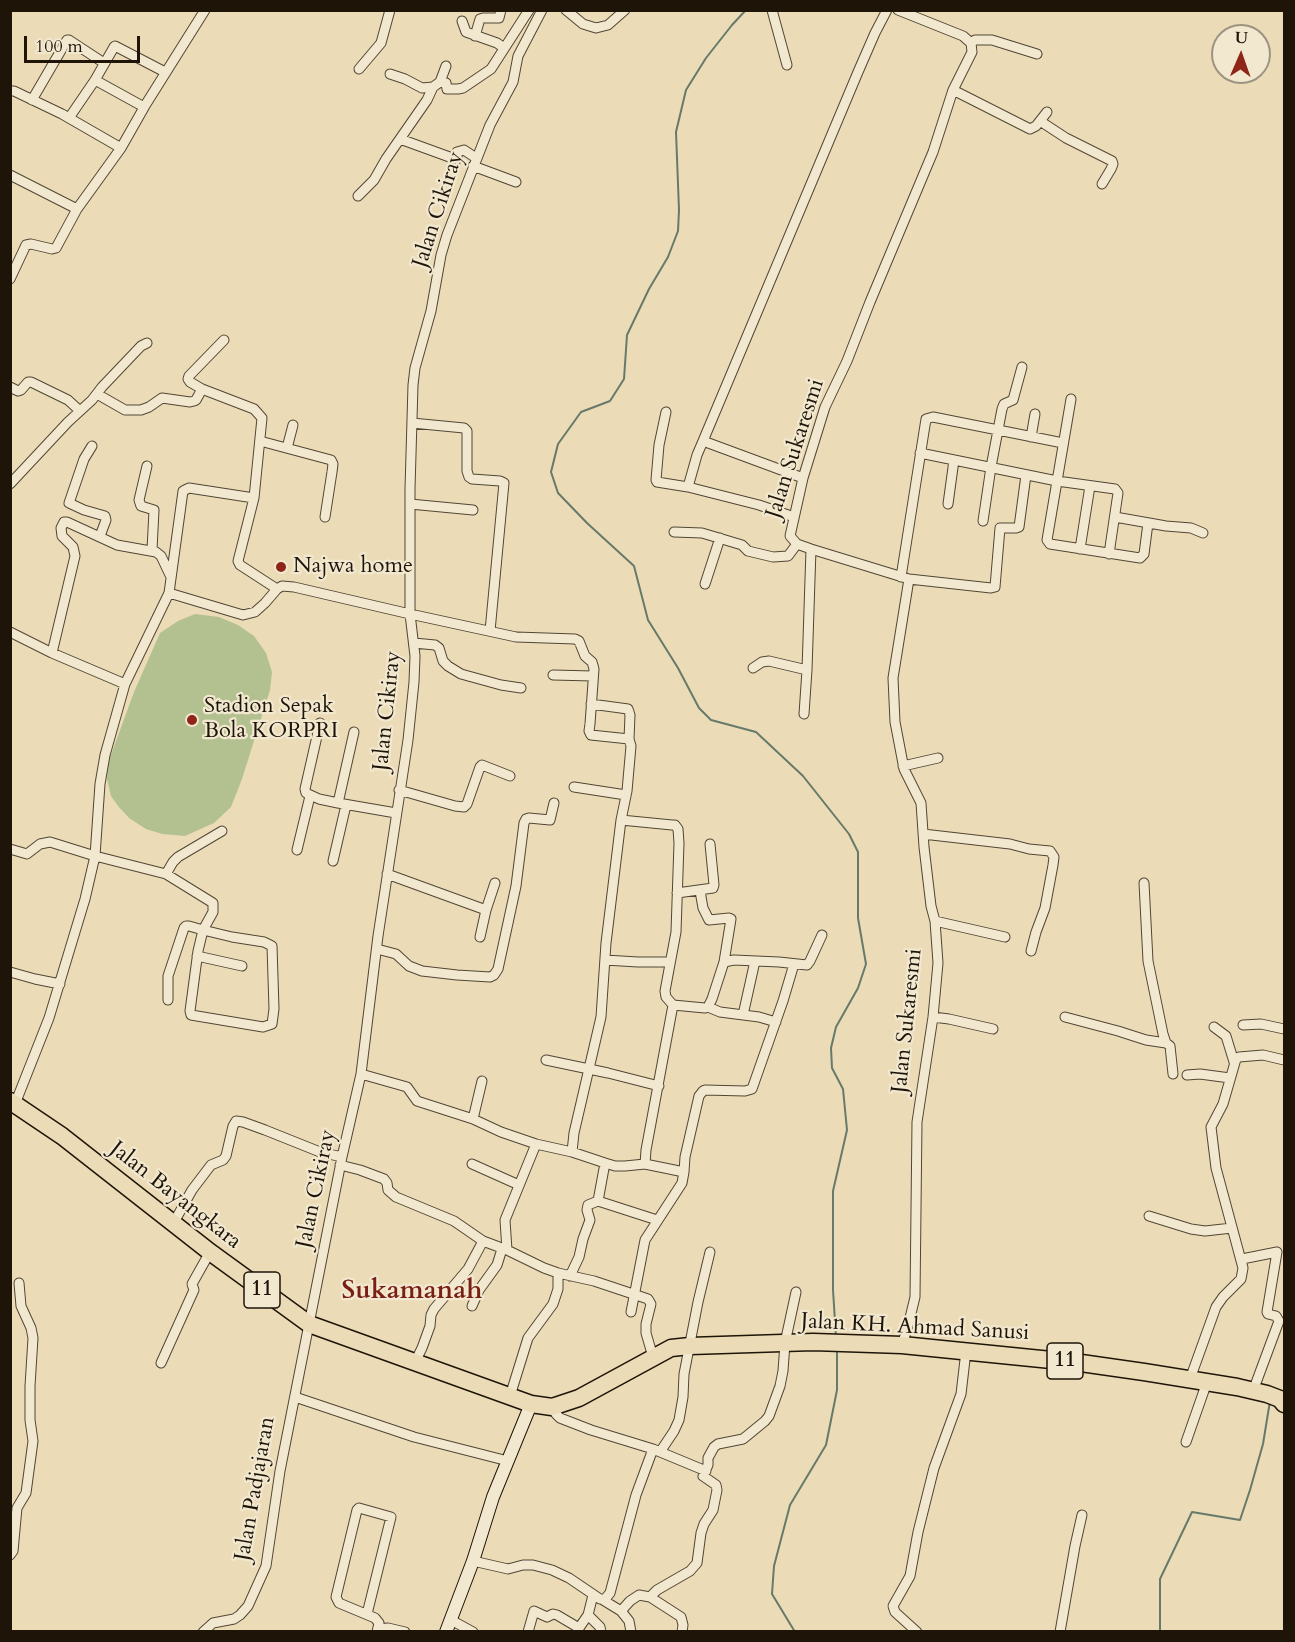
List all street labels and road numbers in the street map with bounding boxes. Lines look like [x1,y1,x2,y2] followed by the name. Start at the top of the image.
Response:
[408,149,470,271] street label: Jalan Cikiray
[761,376,831,522] street label: Jalan Sukaresmi
[369,650,407,772] street label: Jalan Cikiray
[887,948,929,1094] street label: Jalan Sukaresmi
[292,1127,342,1251] street label: Jalan Cikiray
[104,1136,246,1256] street label: Jalan Bayangkara
[244,1272,280,1308] road number: 11
[800,1309,1030,1347] street label: Jalan KH. Ahmad Sanusi
[1047,1343,1083,1379] road number: 11
[230,1415,282,1563] street label: Jalan Padjajaran

